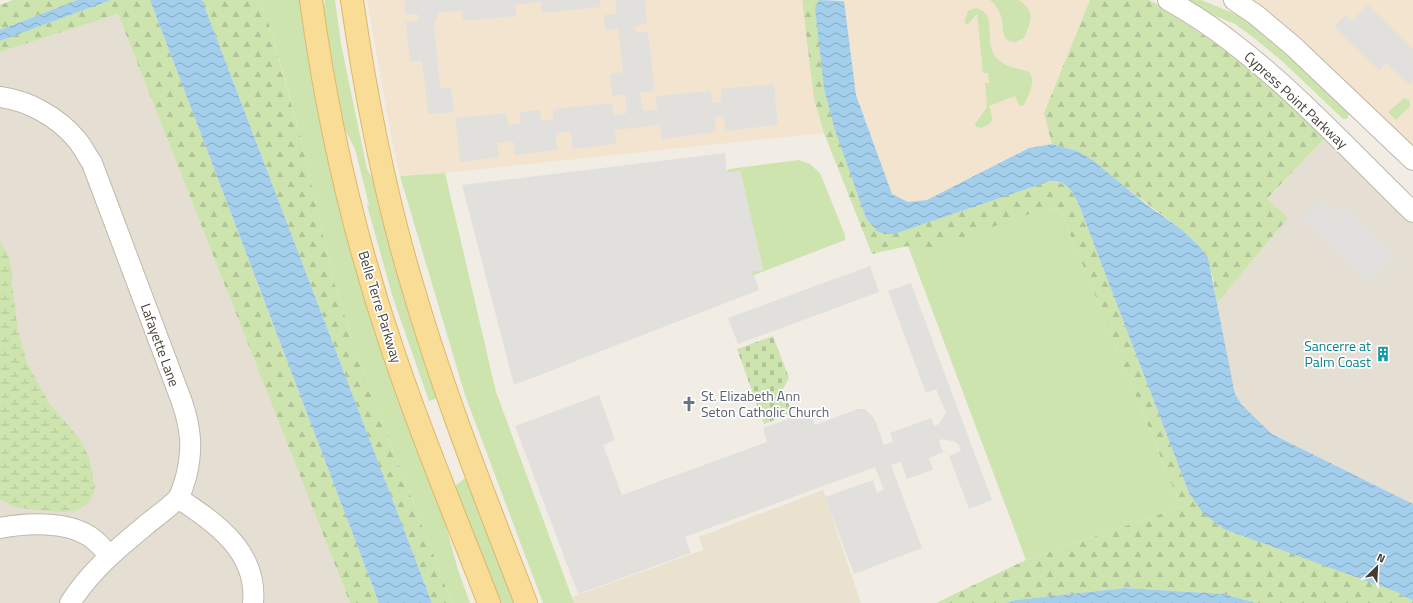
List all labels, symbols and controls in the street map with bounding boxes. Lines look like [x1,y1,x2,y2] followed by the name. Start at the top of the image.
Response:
[1240,46,1353,153] street label: Cypress Point Parkway
[353,248,408,366] street label: Belle Terre Parkway
[136,300,185,389] street label: Lafayette Lane
[1304,335,1371,372] place label: Sancerre at Palm Coast
[1374,345,1392,363] building icon: Sancerre at Palm Coast
[701,385,829,422] place label: St. Elizabeth Ann Seton Catholic Church
[680,395,698,413] church icon: St. Elizabeth Ann Seton Catholic Church
[1357,547,1397,587] north arrow
[1374,549,1388,567] text: N

